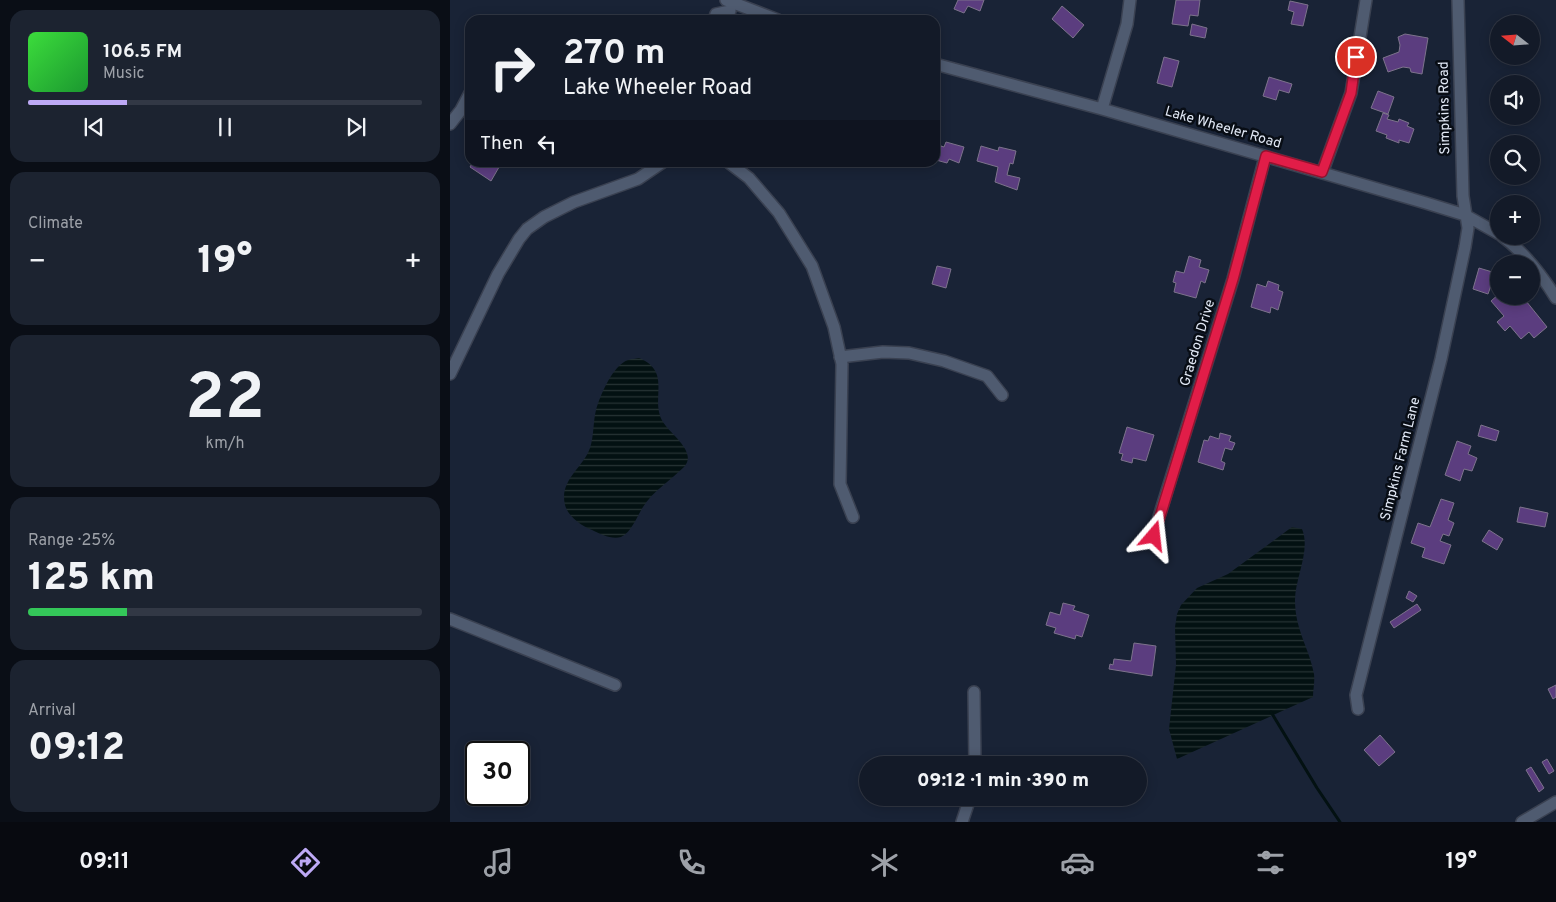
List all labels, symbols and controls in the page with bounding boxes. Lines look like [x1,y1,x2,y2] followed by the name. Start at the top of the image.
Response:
[1490,15,1540,65] north arrow
[1490,15,1540,305] map controls
[563,32,665,76] text: 270 m
[480,35,545,100] icon: right
[1335,36,1377,78] pin
[103,40,182,64] text: 106.5 FM
[1342,43,1370,71] icon: arrive
[1436,61,1454,155] street label: Simpkins Road
[103,64,144,84] text: Music
[563,75,752,102] text: Lake Wheeler Road
[1490,75,1540,125] button: sound
[1163,103,1283,153] street label: Lake Wheeler Road
[80,113,108,141] icon: previous
[211,113,239,141] icon: pause
[342,113,370,141] icon: next
[533,130,561,158] icon: left
[480,132,523,156] text: Then
[1490,135,1540,185] button: search
[1490,195,1540,245] button: +
[28,214,83,234] text: Climate
[197,238,253,287] text: 19°
[28,245,46,281] text: −
[404,245,422,281] text: +
[1490,255,1540,305] button: −
[1177,297,1219,389] street label: Graedon Drive
[185,360,265,442] text: 22
[1377,396,1425,522] street label: Simpkins Farm Lane
[206,434,244,454] text: km/h
[1127,509,1179,561] position arrow
[28,531,115,551] text: Range · 25%
[28,555,155,604] text: 125 km
[28,701,76,721] text: Arrival
[28,725,125,774] text: 09:12
[465,741,530,806] speed limit sign: 30
[917,769,1089,793] text: 09:12 · 1 min · 390 m
[288,845,323,880] icon: directions
[481,845,516,880] icon: music
[674,845,709,880] icon: phone
[867,845,902,880] icon: climate
[1060,845,1095,880] icon: car
[1253,845,1288,880] icon: filters
[79,849,130,876] text: 09:11
[1445,849,1477,876] text: 19°

